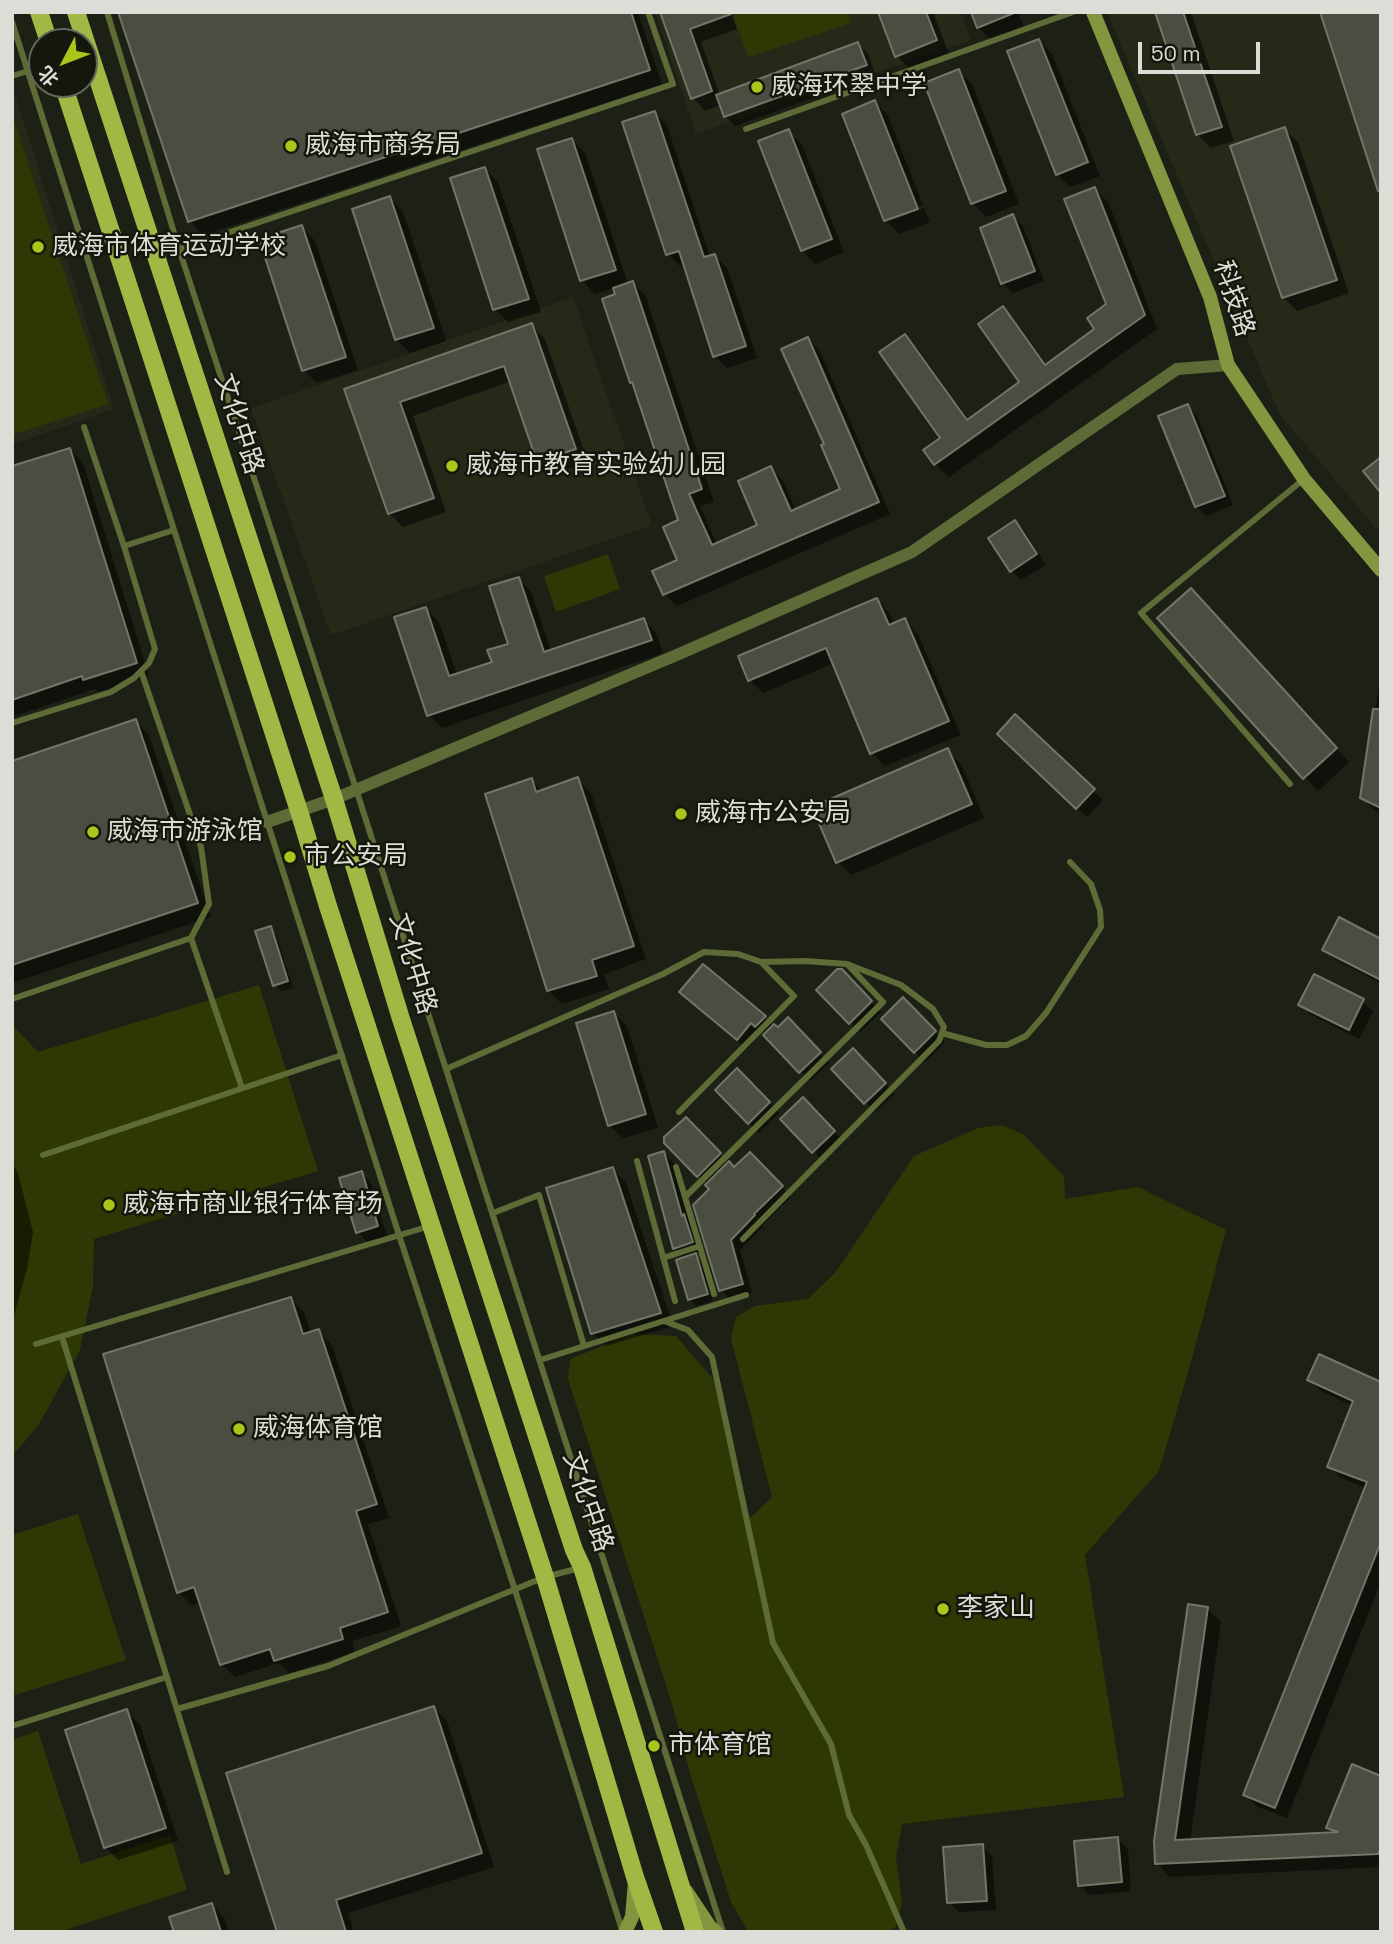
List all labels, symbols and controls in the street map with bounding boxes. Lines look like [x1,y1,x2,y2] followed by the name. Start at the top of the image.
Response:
[28,28,98,98] north arrow
[1141,28,1264,72] scale bar
[1151,40,1201,67] text: 50 m
[33,61,64,91] text: 北
[771,71,927,103] place label: 威海环翠中学
[749,79,765,95] marker: 威海环翠中学
[305,130,461,162] place label: 威海市商务局
[283,138,299,154] marker: 威海市商务局
[52,231,286,263] place label: 威海市体育运动学校
[30,239,46,255] marker: 威海市体育运动学校
[1206,257,1260,341] street label: 科技路
[207,370,269,478] street label: 文化中路
[466,450,726,482] place label: 威海市教育实验幼儿园
[444,458,460,474] marker: 威海市教育实验幼儿园
[695,798,851,830] place label: 威海市公安局
[673,806,689,822] marker: 威海市公安局
[107,816,263,848] place label: 威海市游泳馆
[85,824,101,840] marker: 威海市游泳馆
[304,841,408,873] place label: 市公安局
[282,849,298,865] marker: 市公安局
[382,910,442,1018] street label: 文化中路
[123,1189,383,1221] place label: 威海市商业银行体育场
[101,1197,117,1213] marker: 威海市商业银行体育场
[253,1413,383,1445] place label: 威海体育馆
[231,1421,247,1437] marker: 威海体育馆
[555,1448,619,1556] street label: 文化中路
[957,1593,1035,1625] place label: 李家山
[935,1601,951,1617] marker: 李家山
[668,1730,772,1762] place label: 市体育馆
[646,1738,662,1754] marker: 市体育馆

